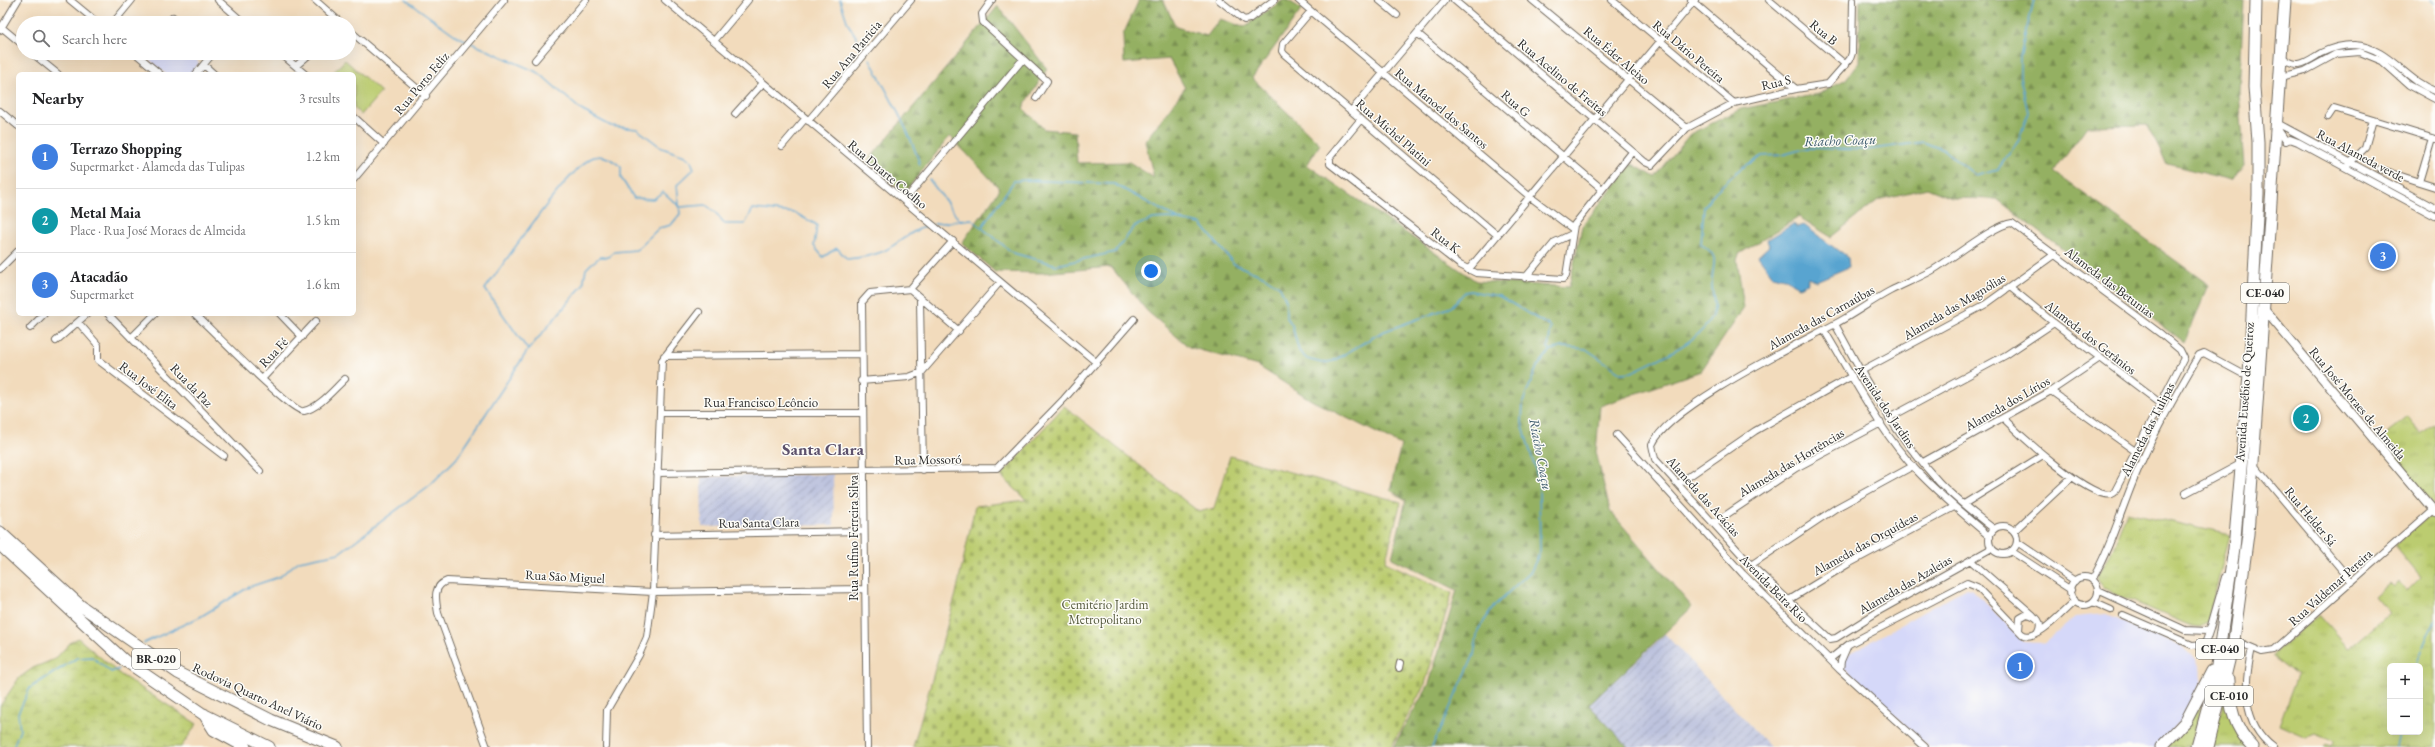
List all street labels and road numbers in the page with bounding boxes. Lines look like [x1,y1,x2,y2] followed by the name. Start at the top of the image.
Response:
[818,16,886,92] street label: Rua Ana Patricia
[1649,16,1729,87] street label: Rua Dário Pereira
[1806,16,1842,49] street label: Rua B
[1580,23,1653,88] street label: Rua Éder Aleixo
[1514,35,1611,120] street label: Rua Acelino de Freitas
[390,48,453,118] street label: Rua Porto Feliz
[1391,64,1492,153] street label: Rua Manoel dos Santos
[1760,71,1793,94] street label: Rua S
[1497,86,1534,121] street label: Rua G
[1352,95,1435,170] street label: Rua Michel Platini
[2314,125,2408,186] street label: Rua Alameda verde
[844,136,931,213] street label: Rua Duarte Coelho
[1428,224,1464,257] street label: Rua K
[2061,242,2158,322] street label: Alameda das Betunias
[1899,269,2009,344] street label: Alameda das Magnólias
[1764,281,1877,354] street label: Alameda das Carnaúbas
[2241,283,2289,303] road number: CE-040
[2041,296,2140,378] street label: Alameda dos Gerânios
[2231,321,2258,463] street label: Avenida Eusébio de Queiroz
[255,334,292,371] street label: Rua Fé
[2305,343,2410,464] street label: Rua José Moraes de Almeida
[116,358,182,414] street label: Rua José Elita
[167,360,217,411] street label: Rua da Paz
[1851,360,1920,451] street label: Avenida dos Jardins
[1961,372,2053,435] street label: Alameda dos Lírios
[2116,379,2178,480] street label: Alameda das Tulipas
[704,394,818,411] street label: Rua Francisco Leôncio
[1734,424,1847,501] street label: Alameda das Hortências
[894,450,962,469] street label: Rua Mossoró
[1662,452,1744,540] street label: Alameda das Acácias
[845,474,862,601] street label: Rua Rufino Ferreira Silva
[2281,483,2341,550] street label: Rua Helder Sá
[1809,508,1921,580] street label: Alameda das Orquídeas
[718,513,800,532] street label: Rua Santa Clara
[2285,545,2376,630] street label: Rua Valdemar Pereira
[1735,550,1811,626] street label: Avenida Beira Rio
[1855,551,1955,619] street label: Alameda das Azaleias
[525,566,605,587] street label: Rua São Miguel
[2196,639,2244,659] road number: CE-040
[132,649,180,669] road number: BR-020
[190,659,326,734] street label: Rodovia Quarto Anel Viário
[2205,686,2253,706] road number: CE-010

